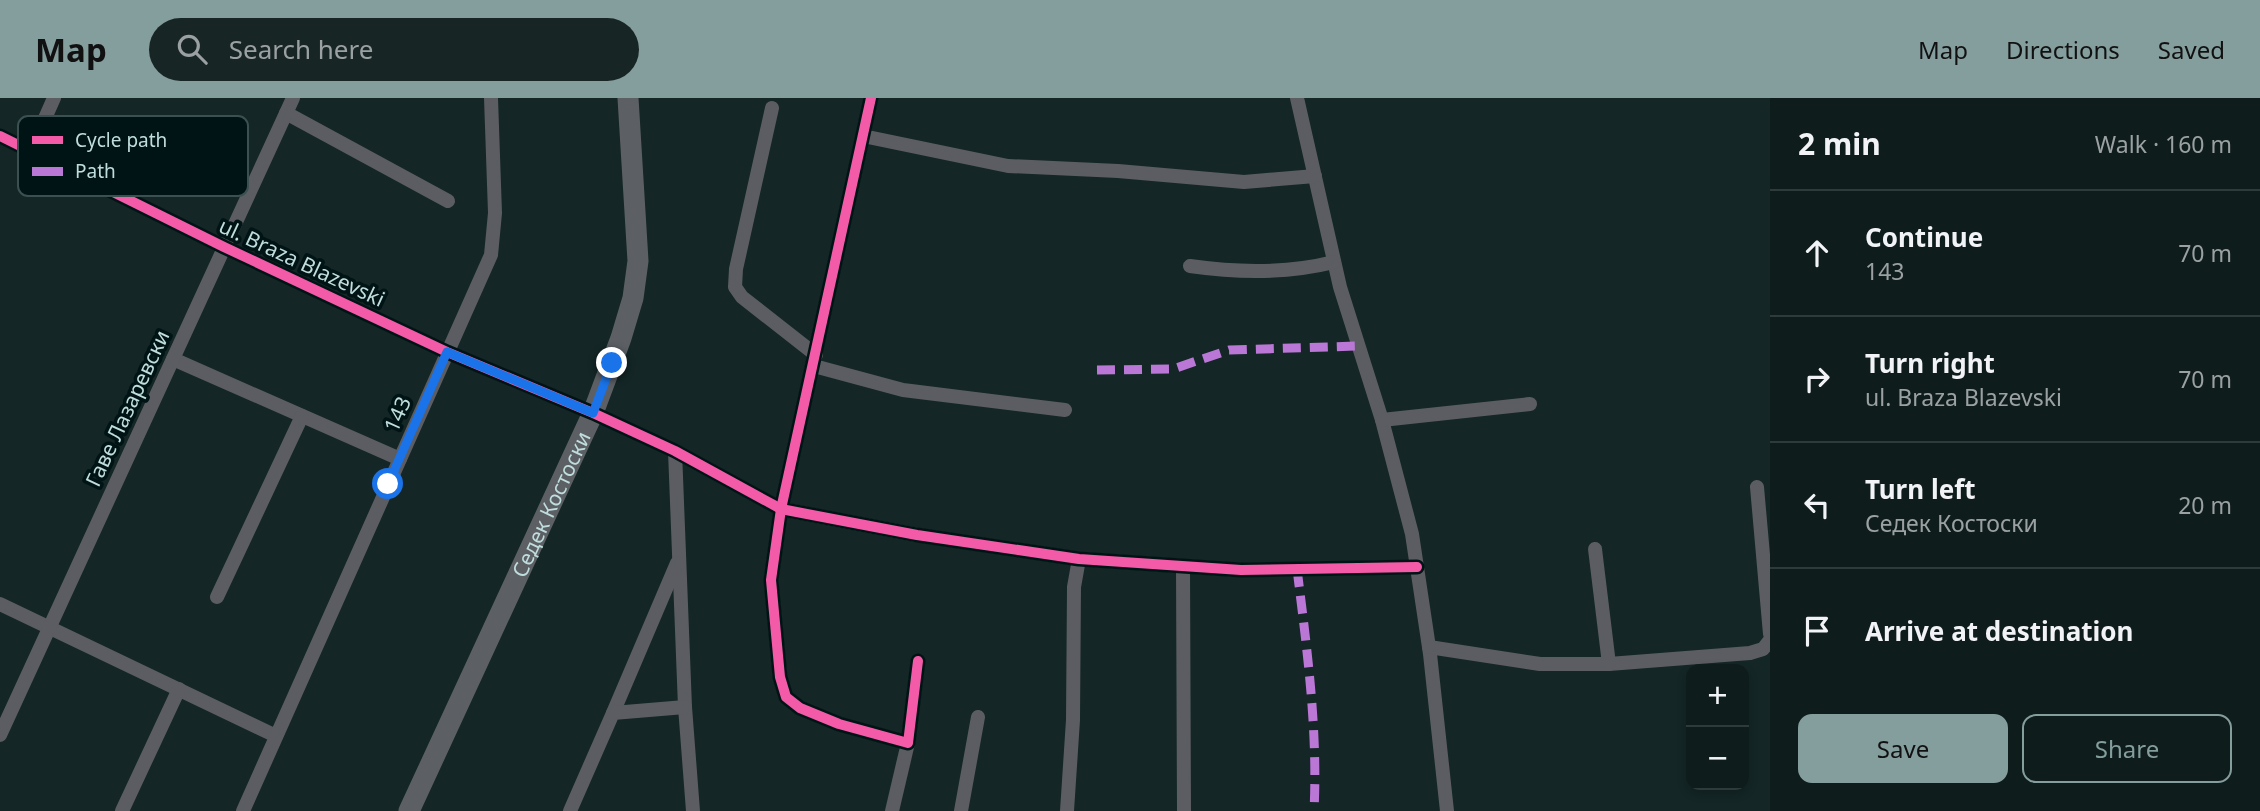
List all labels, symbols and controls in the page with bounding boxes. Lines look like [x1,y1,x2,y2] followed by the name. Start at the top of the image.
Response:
[149,18,639,81] search box
[35,27,107,72] text: Map
[173,30,211,68] icon: search
[229,31,373,67] text: Search here
[1918,33,1968,66] text: Map
[2006,33,2120,66] text: Directions
[2158,33,2225,66] text: Saved
[18,116,248,196] legend
[1798,123,1881,164] text: 2 min
[75,127,167,153] text: Cycle path
[2095,128,2232,160] text: Walk · 160 m
[75,158,116,184] text: Path
[215,211,389,313] street label: ul. Braza Blazevski
[1865,219,1983,255] text: Continue
[1798,234,1836,272] icon: ahead
[2178,237,2232,269] text: 70 m
[1865,255,1904,287] text: 143
[79,325,175,491] street label: Гаве Лазаревски
[1865,345,1995,381] text: Turn right
[596,347,627,378] route end
[1798,360,1836,398] icon: right
[2178,363,2232,395] text: 70 m
[1865,381,2062,413] text: ul. Braza Blazevski
[377,392,417,436] street label: 143
[505,427,597,582] street label: Седек Костоски
[372,468,403,499] route start
[1865,471,1976,507] text: Turn left
[1798,486,1836,524] icon: left
[2178,489,2232,521] text: 20 m
[1865,507,2038,539] text: Седек Костоски
[1798,612,1836,650] icon: arrive
[1865,613,2134,649] text: Arrive at destination
[1686,664,1749,790] map controls
[1686,664,1749,727] button: +
[1798,714,2008,783] button: Save
[2022,714,2232,783] button: Share
[1686,727,1749,790] button: −

